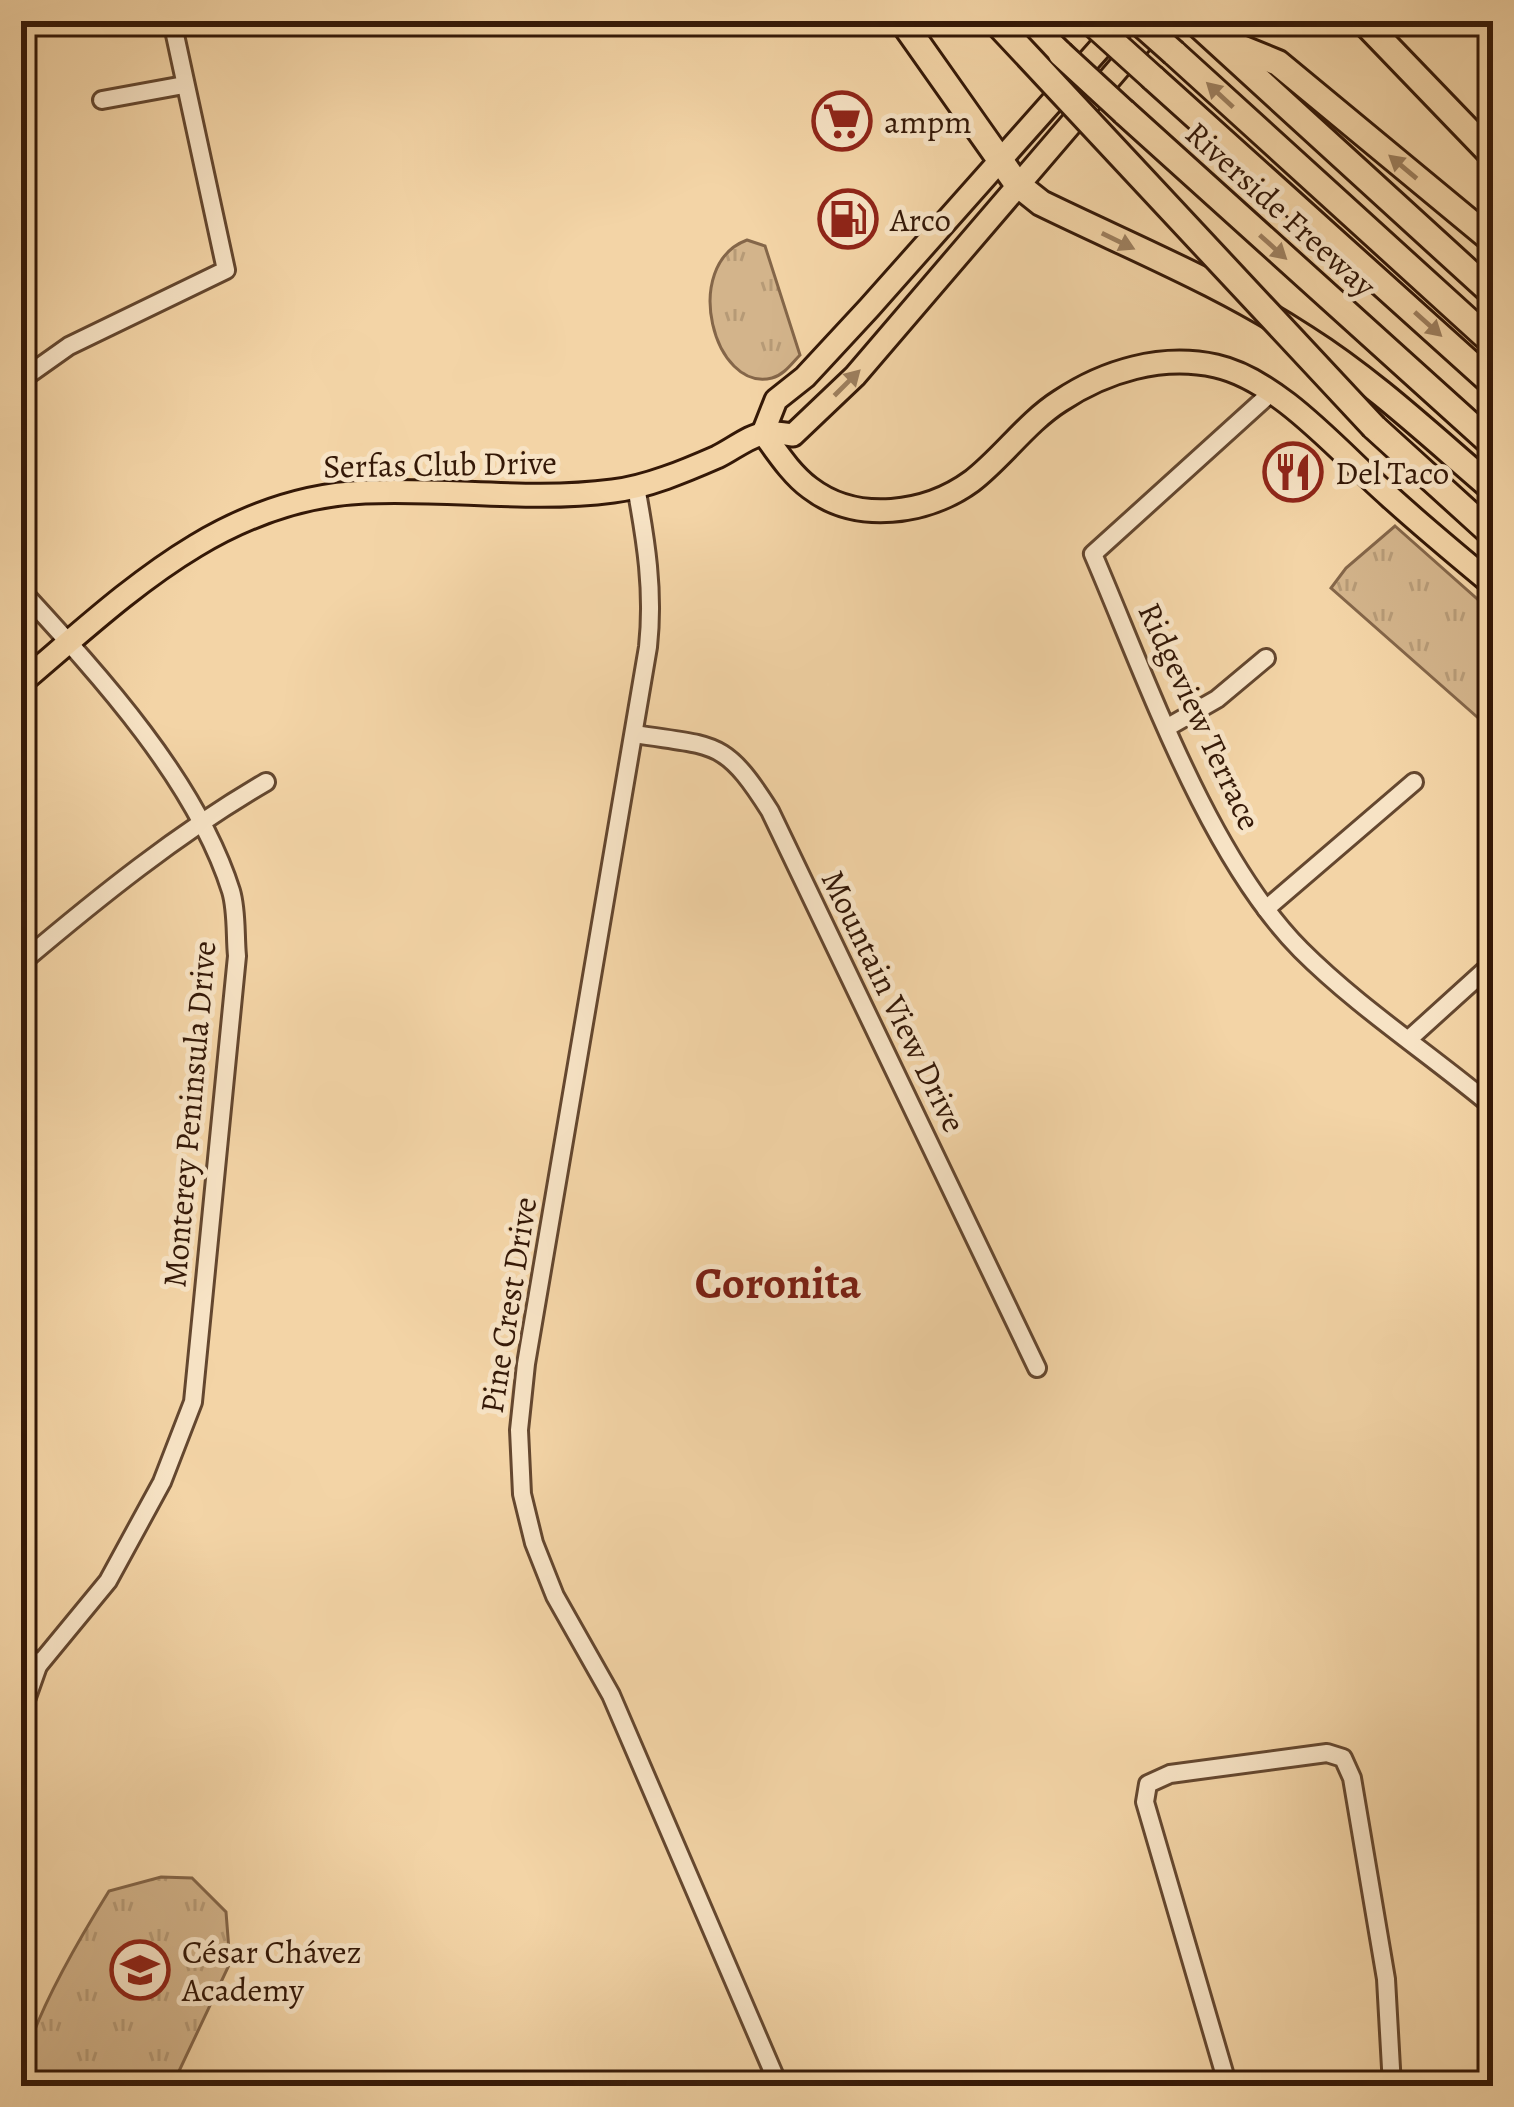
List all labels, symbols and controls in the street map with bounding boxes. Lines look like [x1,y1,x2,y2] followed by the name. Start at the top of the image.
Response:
[1205,81,1234,109] one-way arrow
[811,90,873,152] supermarket icon: ampm
[884,99,972,144] place label: ampm
[1176,111,1386,307] street label: Riverside Freeway
[1388,154,1418,180] one-way arrow
[817,188,879,250] fuel station icon: Arco
[889,197,951,242] place label: Arco
[1101,231,1136,251] one-way arrow
[1258,233,1288,260] one-way arrow
[1413,310,1442,338] one-way arrow
[833,369,861,397] one-way arrow
[323,439,557,489] street label: Serfas Club Drive
[1262,441,1324,503] restaurant icon: Del Taco
[1335,450,1449,495] place label: Del Taco
[1128,595,1272,837] street label: Ridgeview Terrace
[811,862,977,1140] street label: Mountain View Drive
[151,939,227,1289] street label: Monterey Peninsula Drive
[469,1194,547,1416] street label: Pine Crest Drive
[695,1252,862,1314] district label: Coronita
[181,1929,362,2012] place label: César Chávez Academy
[109,1939,171,2001] school or university icon: César Chávez Academy

